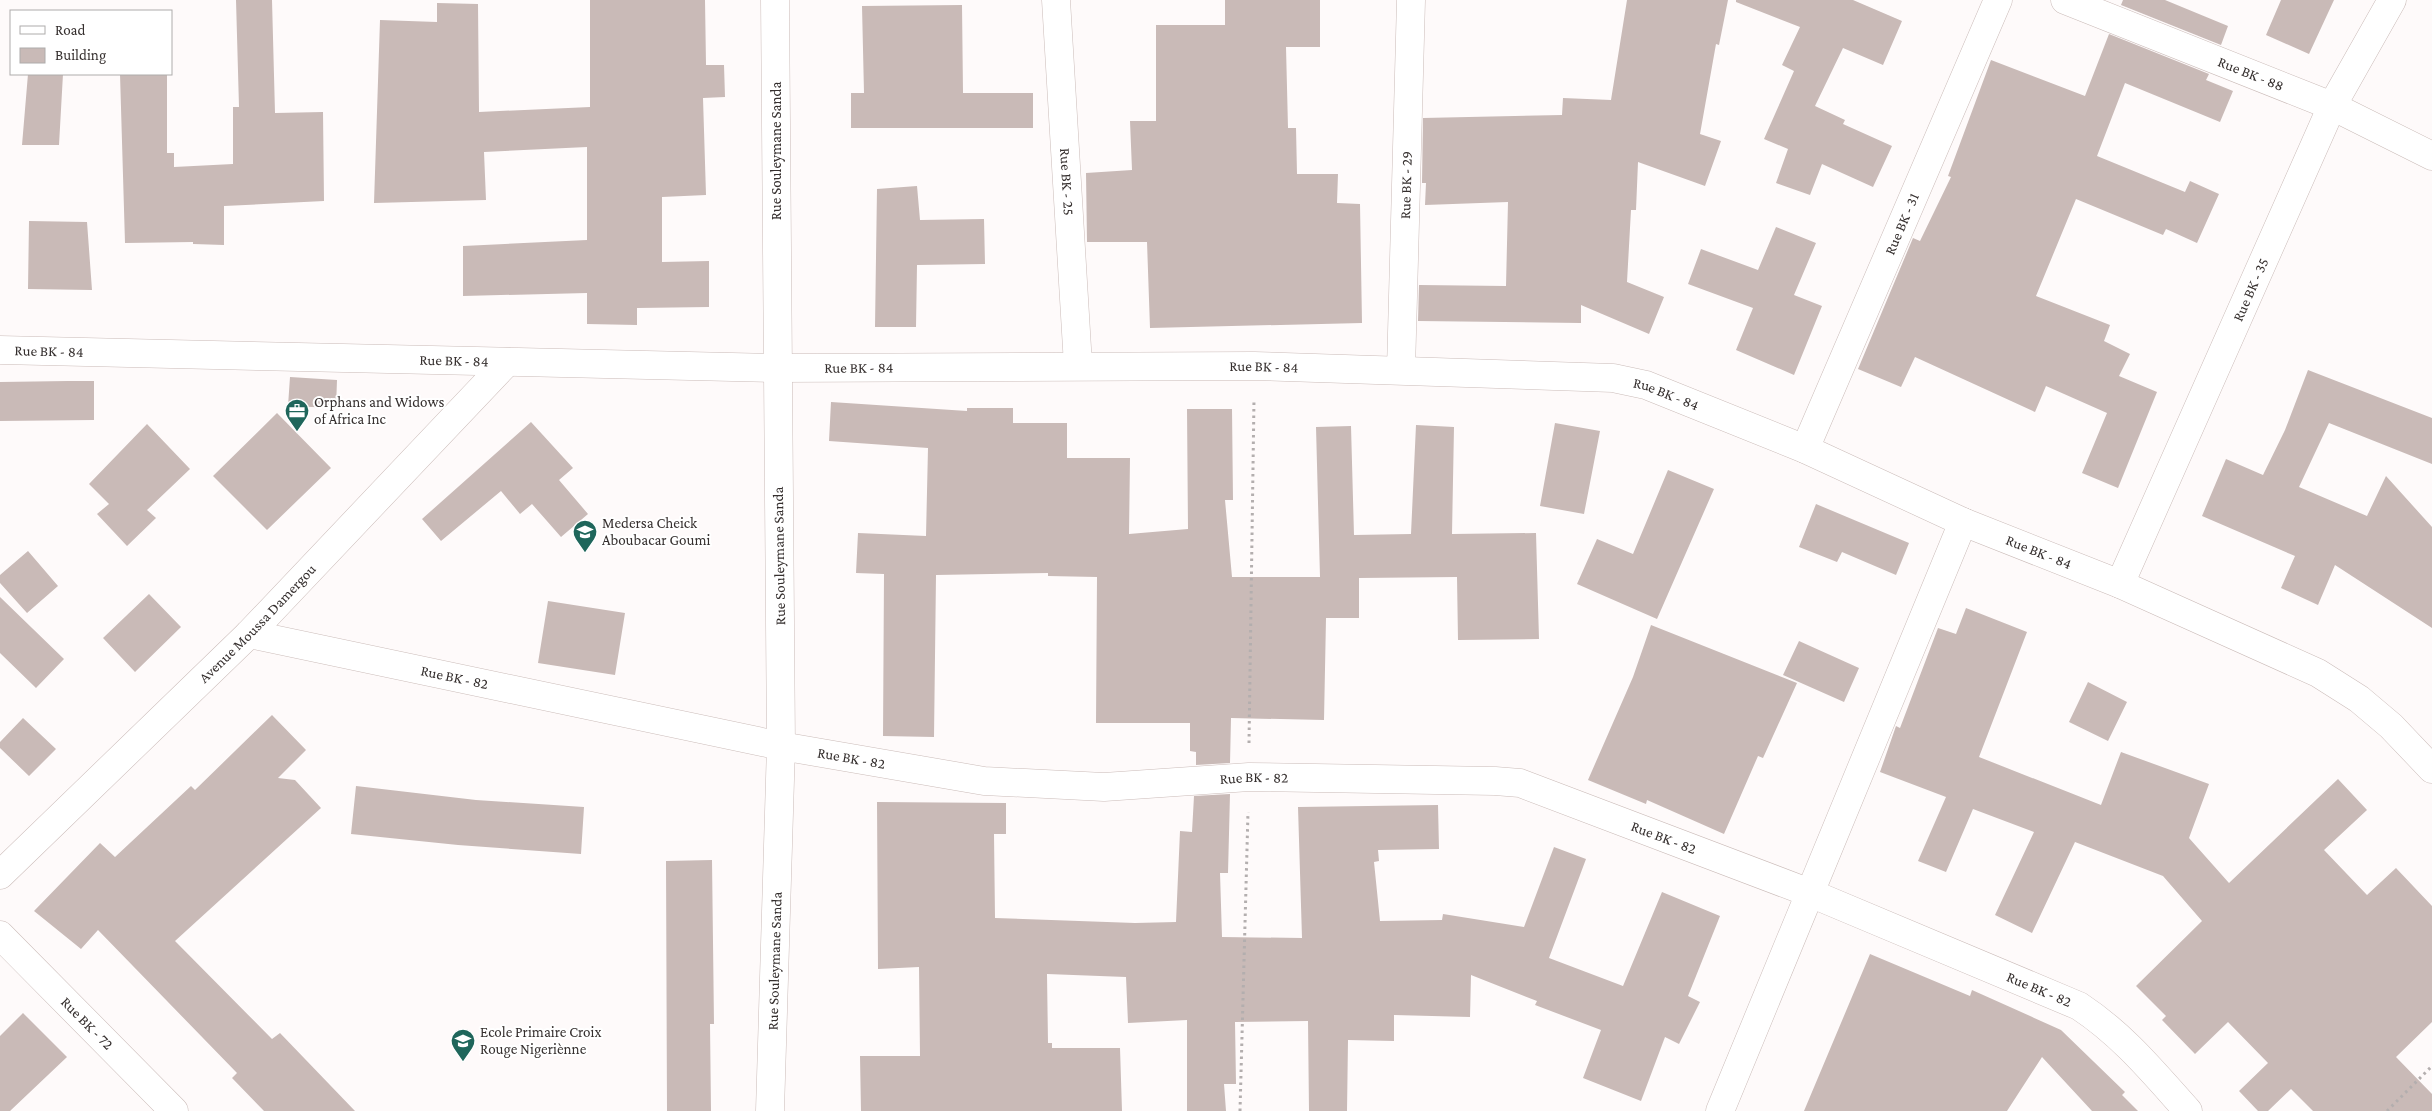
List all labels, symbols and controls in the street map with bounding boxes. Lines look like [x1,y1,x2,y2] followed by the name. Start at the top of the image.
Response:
[10,10,172,75] legend
[55,22,86,38] text: Road
[55,47,106,64] text: Building
[2216,54,2286,94] street label: Rue BK - 88
[768,82,785,220] street label: Rue Souleymane Sanda
[1057,147,1077,216] street label: Rue BK - 25
[1397,151,1415,219] street label: Rue BK - 29
[1881,191,1922,257] street label: Rue BK - 31
[2230,255,2272,324] street label: Rue BK - 35
[14,342,84,360] street label: Rue BK - 84
[419,352,489,369] street label: Rue BK - 84
[1229,358,1299,375] street label: Rue BK - 84
[824,360,893,376] street label: Rue BK - 84
[1632,375,1701,413] street label: Rue BK - 84
[314,394,444,427] place label: Orphans and Widows of Africa Inc
[284,398,310,432] office icon: Orphans and Widows of Africa Inc
[770,486,789,625] street label: Rue Souleymane Sanda
[602,515,710,548] place label: Medersa Cheick Aboubacar Goumi
[572,519,598,553] school or university icon: Medersa Cheick Aboubacar Goumi
[2004,532,2074,572] street label: Rue BK - 84
[196,561,319,686] street label: Avenue Moussa Damergou
[419,662,490,692] street label: Rue BK - 82
[816,744,886,772] street label: Rue BK - 82
[1219,769,1288,787] street label: Rue BK - 82
[1629,818,1699,857] street label: Rue BK - 82
[764,891,785,1031] street label: Rue Souleymane Sanda
[2004,969,2074,1010] street label: Rue BK - 82
[58,994,117,1053] street label: Rue BK - 72
[480,1024,601,1058] place label: Ecole Primaire Croix Rouge Nigeriènne
[450,1028,476,1062] school or university icon: Ecole Primaire Croix Rouge Nigeriènne

